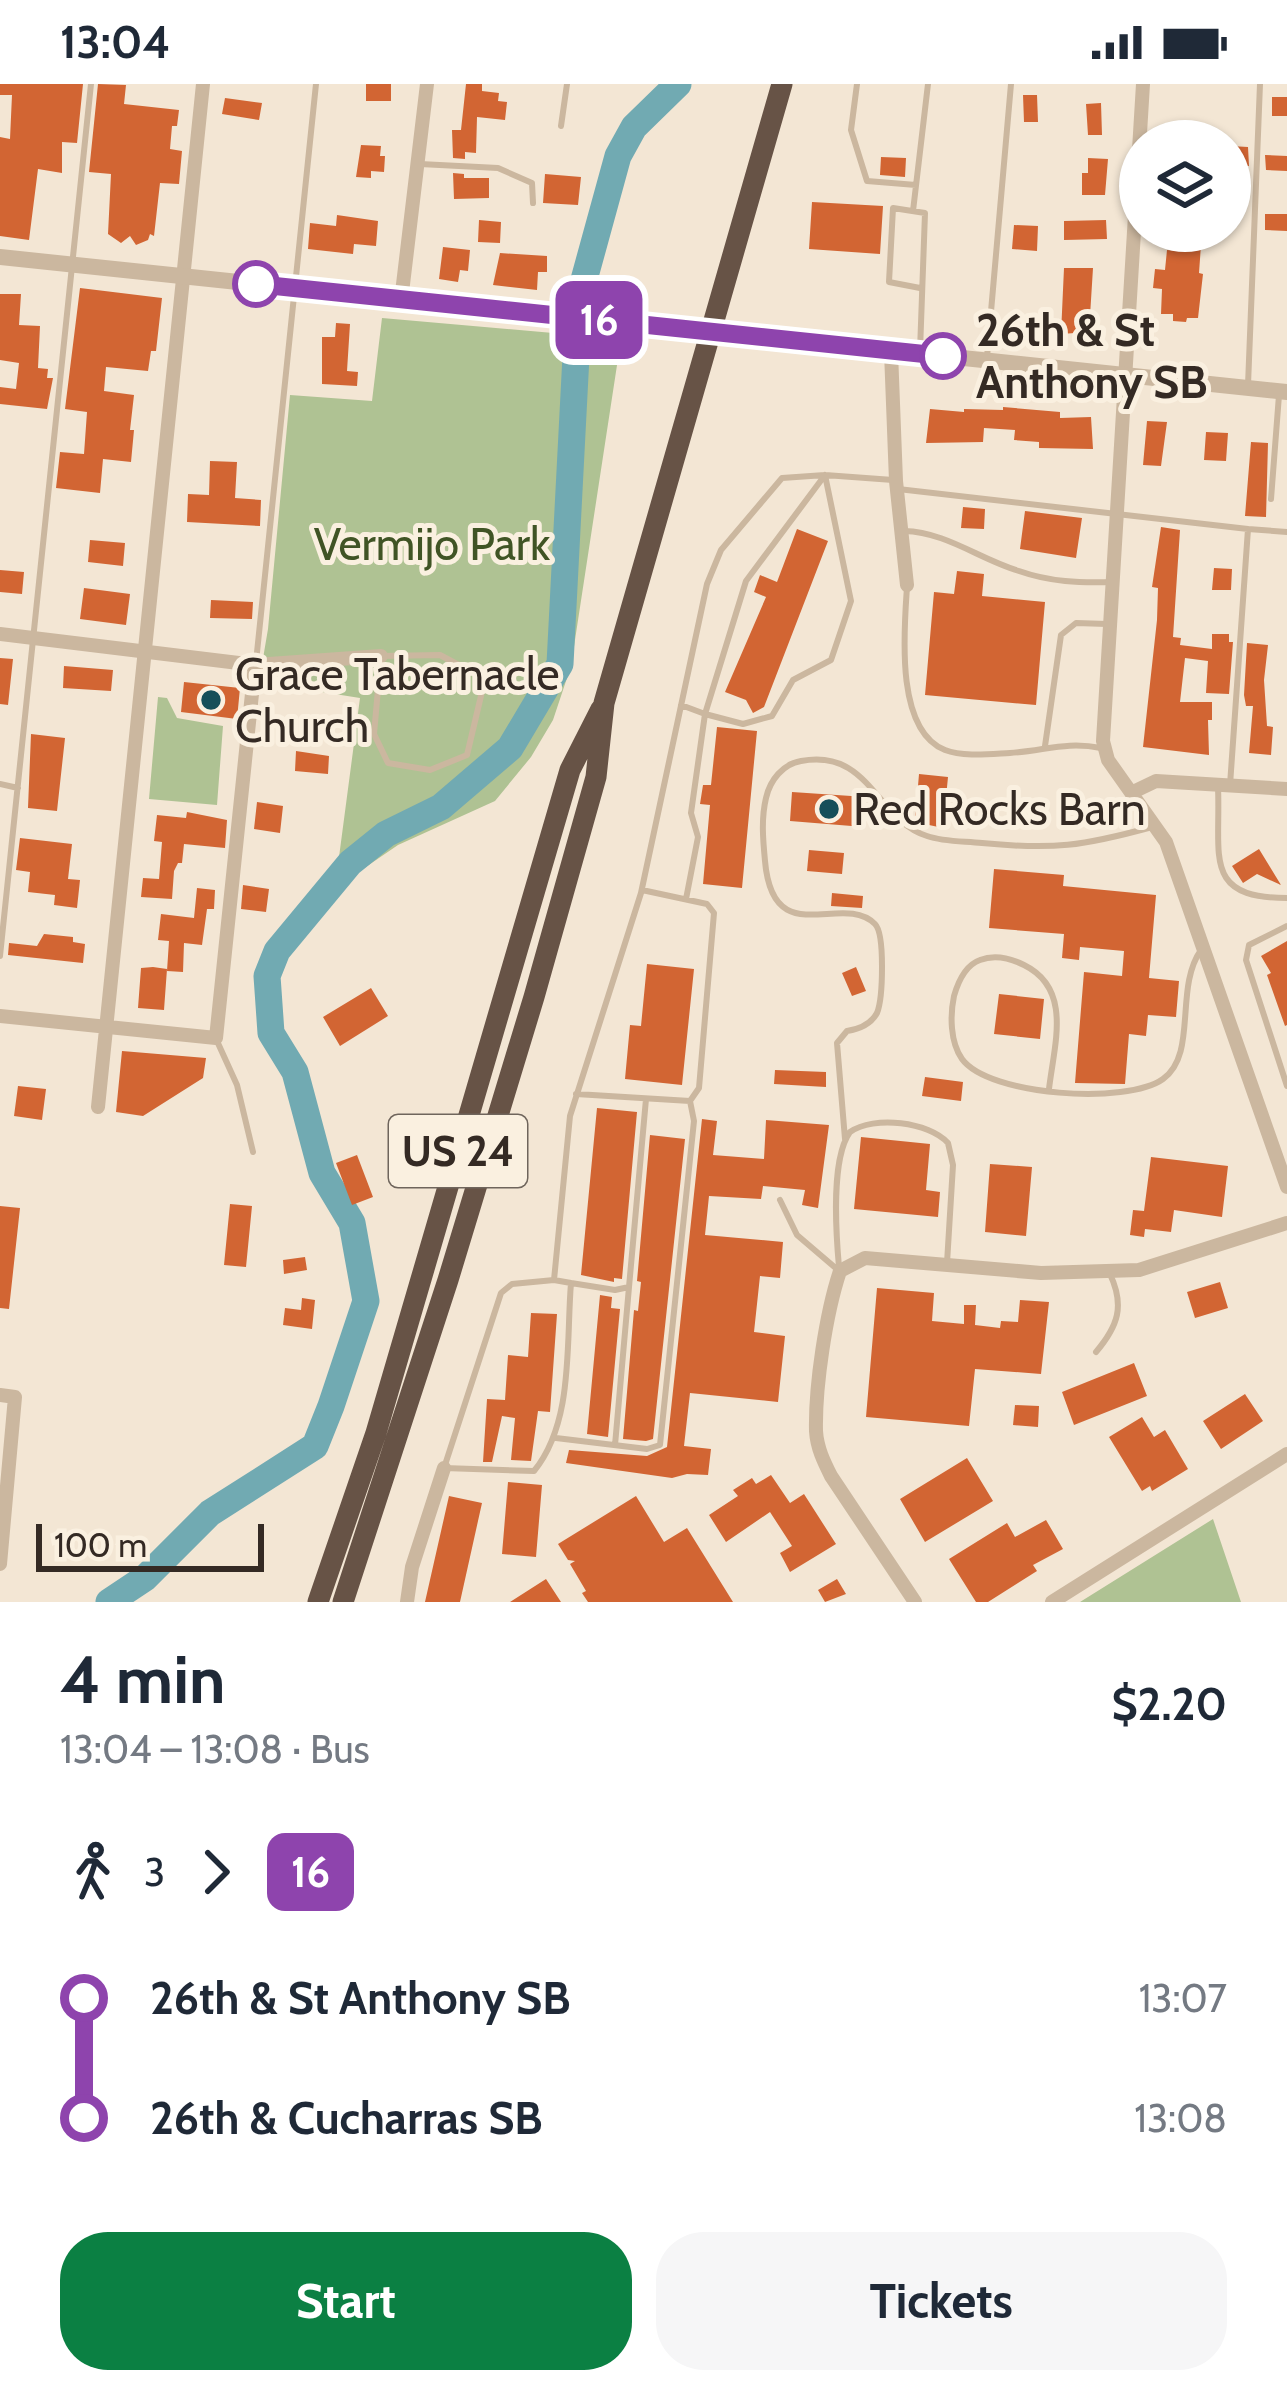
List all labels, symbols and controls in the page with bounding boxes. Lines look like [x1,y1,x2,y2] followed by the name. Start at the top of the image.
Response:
[60,15,171,69] text: 13:04
[1119,120,1251,252] map controls
[1119,120,1251,252] button: layers
[234,262,278,306] unlabelled marker
[545,281,653,359] line badge: 16
[579,294,619,346] text: 16
[976,303,1207,409] place label: 26th & St Anthony SB
[921,334,965,378] marker: 26th & St Anthony SB
[314,517,551,571] park label: Vermijo Park
[235,647,559,753] place label: Grace Tabernacle Church
[198,687,224,713] marker: Grace Tabernacle Church
[853,782,1146,836] place label: Red Rocks Barn
[816,796,842,822] marker: Red Rocks Barn
[389,1115,527,1187] road number: US 24
[36,1518,264,1571] scale bar
[54,1525,147,1565] text: 100 m
[60,1639,225,1720] text: 4 min
[1112,1677,1227,1731] text: $2.20
[60,1725,370,1773] text: 13:04 – 13:08 · Bus
[60,1839,126,1905] icon: walk
[183,1839,249,1905] icon: forward
[291,1846,330,1898] text: 16
[144,1848,165,1896] text: 3
[150,1971,570,2025] text: 26th & St Anthony SB
[1139,1974,1227,2022] text: 13:07
[150,2091,543,2145] text: 26th & Cucharras SB
[1134,2094,1227,2142] text: 13:08
[60,2232,632,2370] button: Start
[656,2232,1227,2370] button: Tickets

